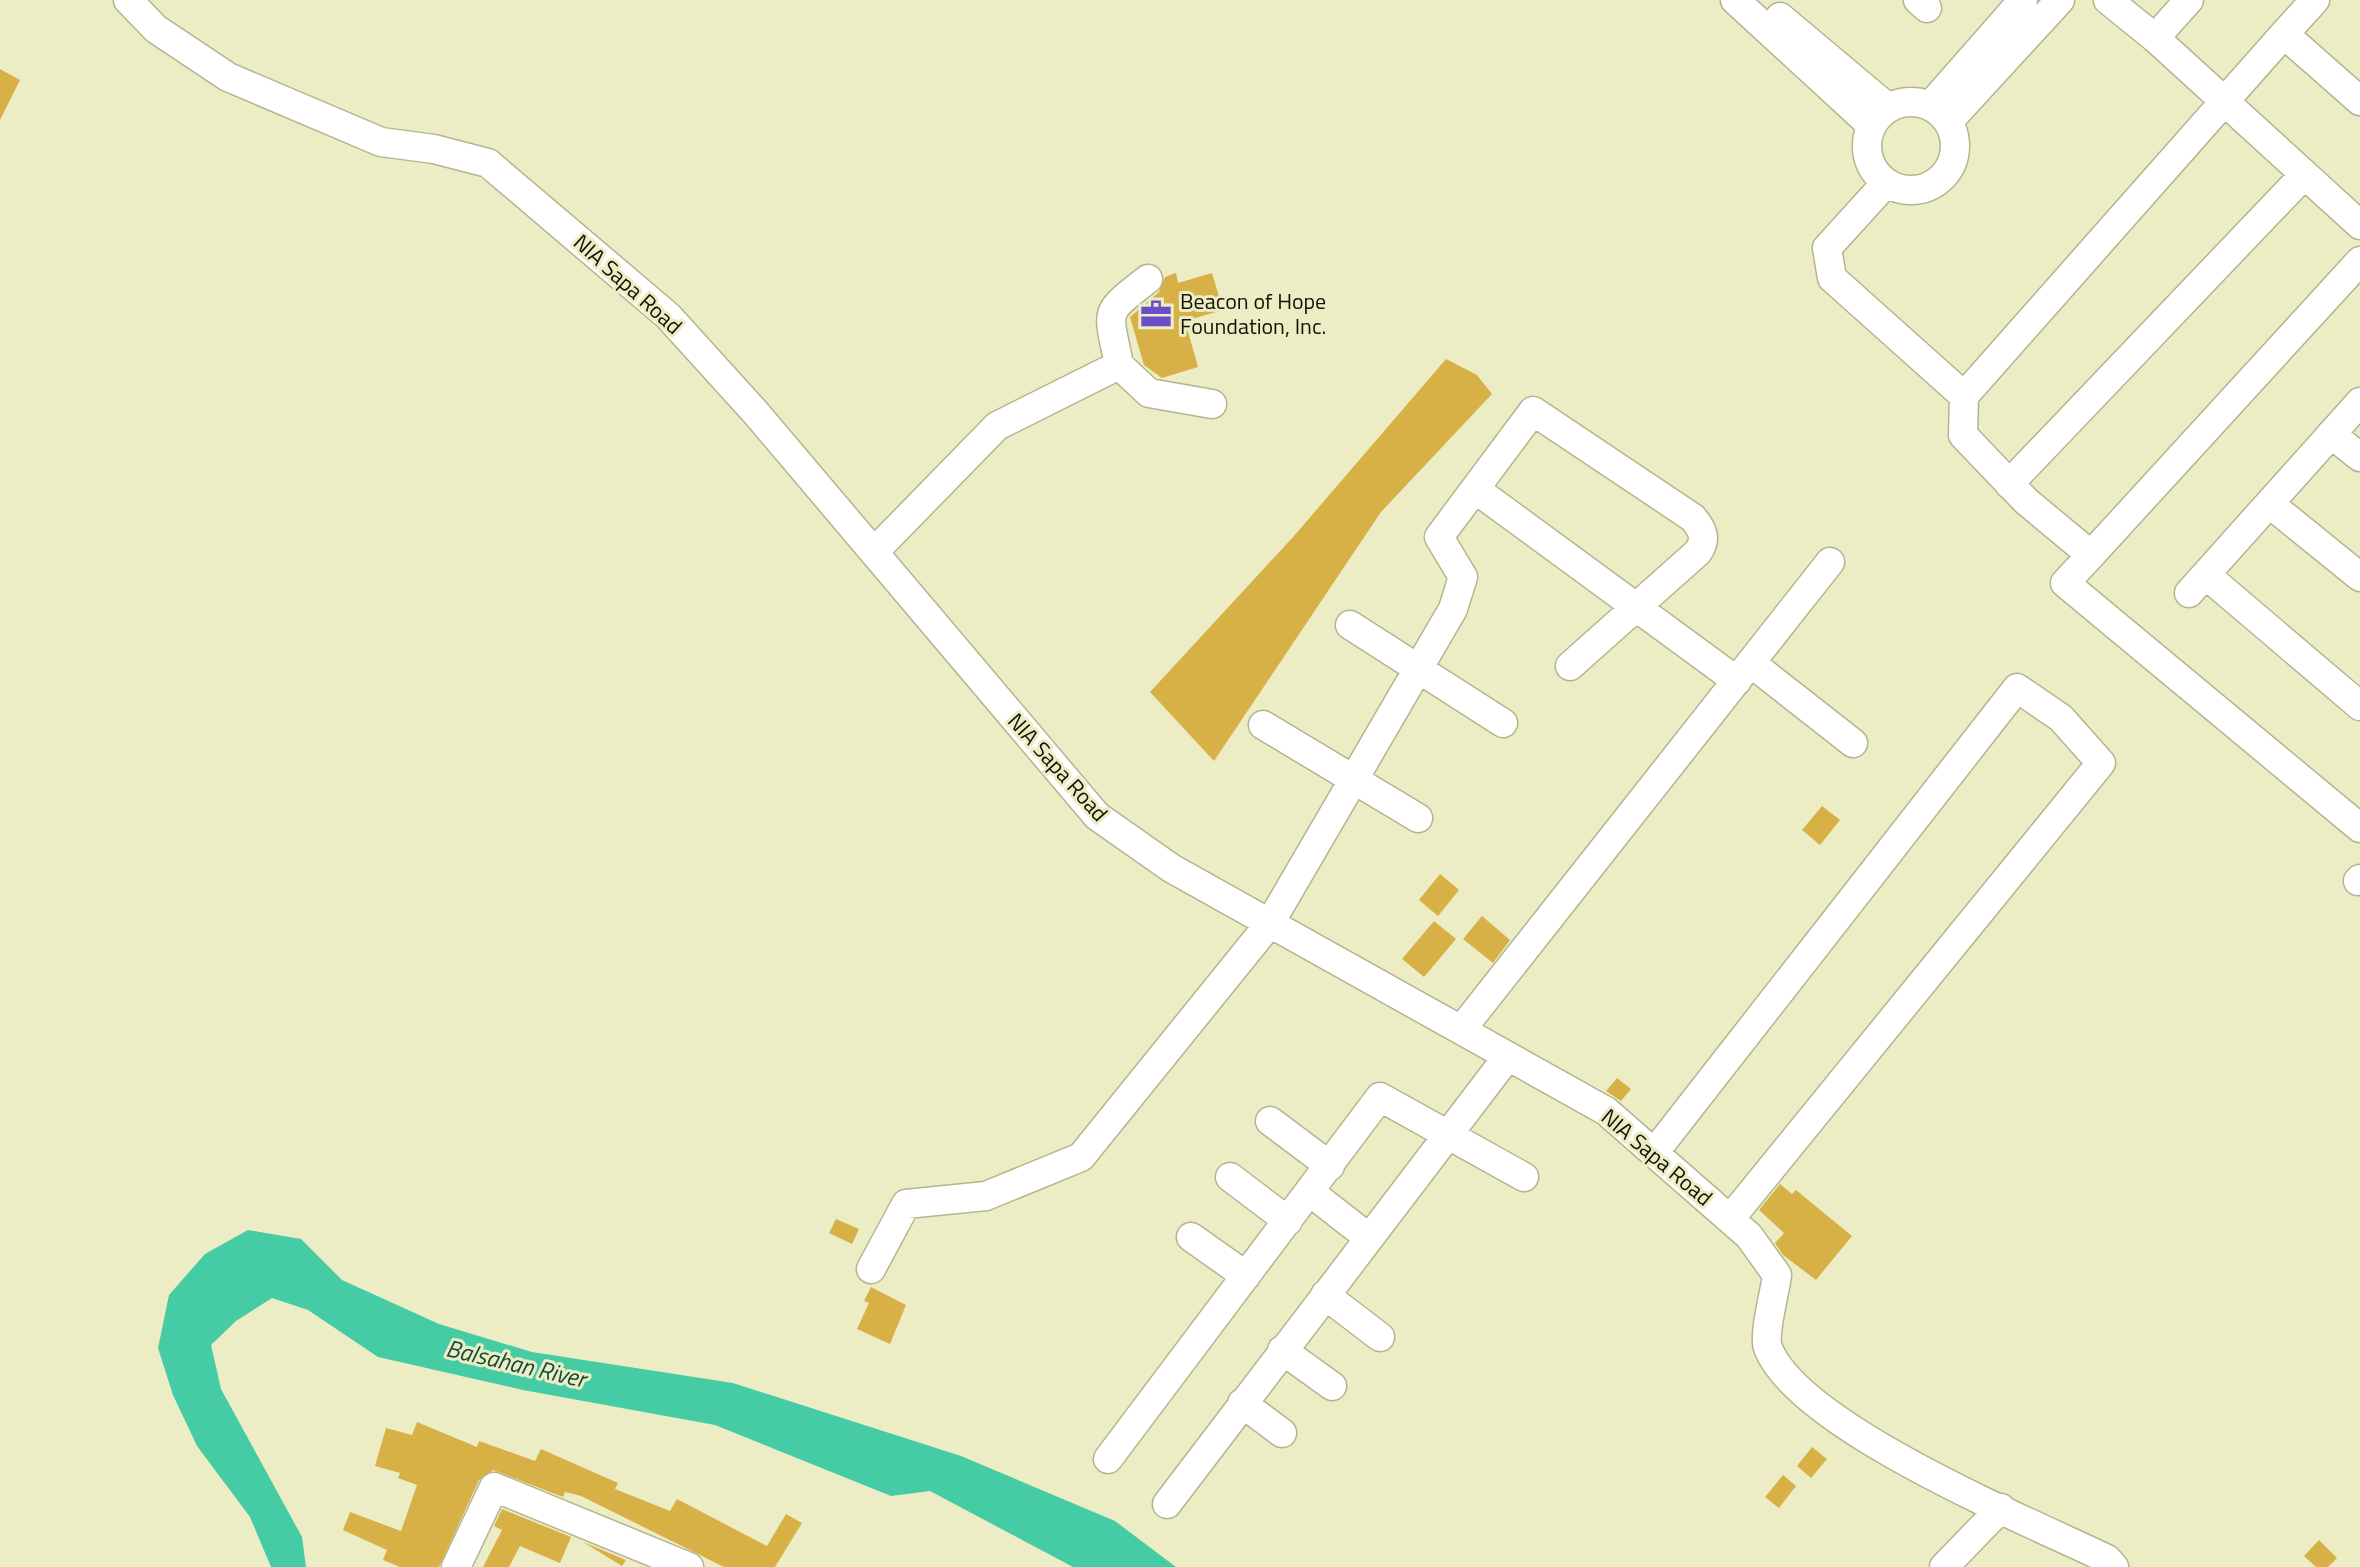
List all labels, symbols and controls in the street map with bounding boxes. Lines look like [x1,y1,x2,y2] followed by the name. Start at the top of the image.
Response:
[566,226,690,342] street label: NIA Sapa Road
[1180,284,1326,343] place label: Beacon of Hope Foundation, Inc.
[1139,297,1173,331] office icon: Beacon of Hope Foundation, Inc.
[1000,705,1116,829] street label: NIA Sapa Road
[1594,1100,1720,1214] street label: NIA Sapa Road
[443,1329,593,1397] water label: Balsahan River

